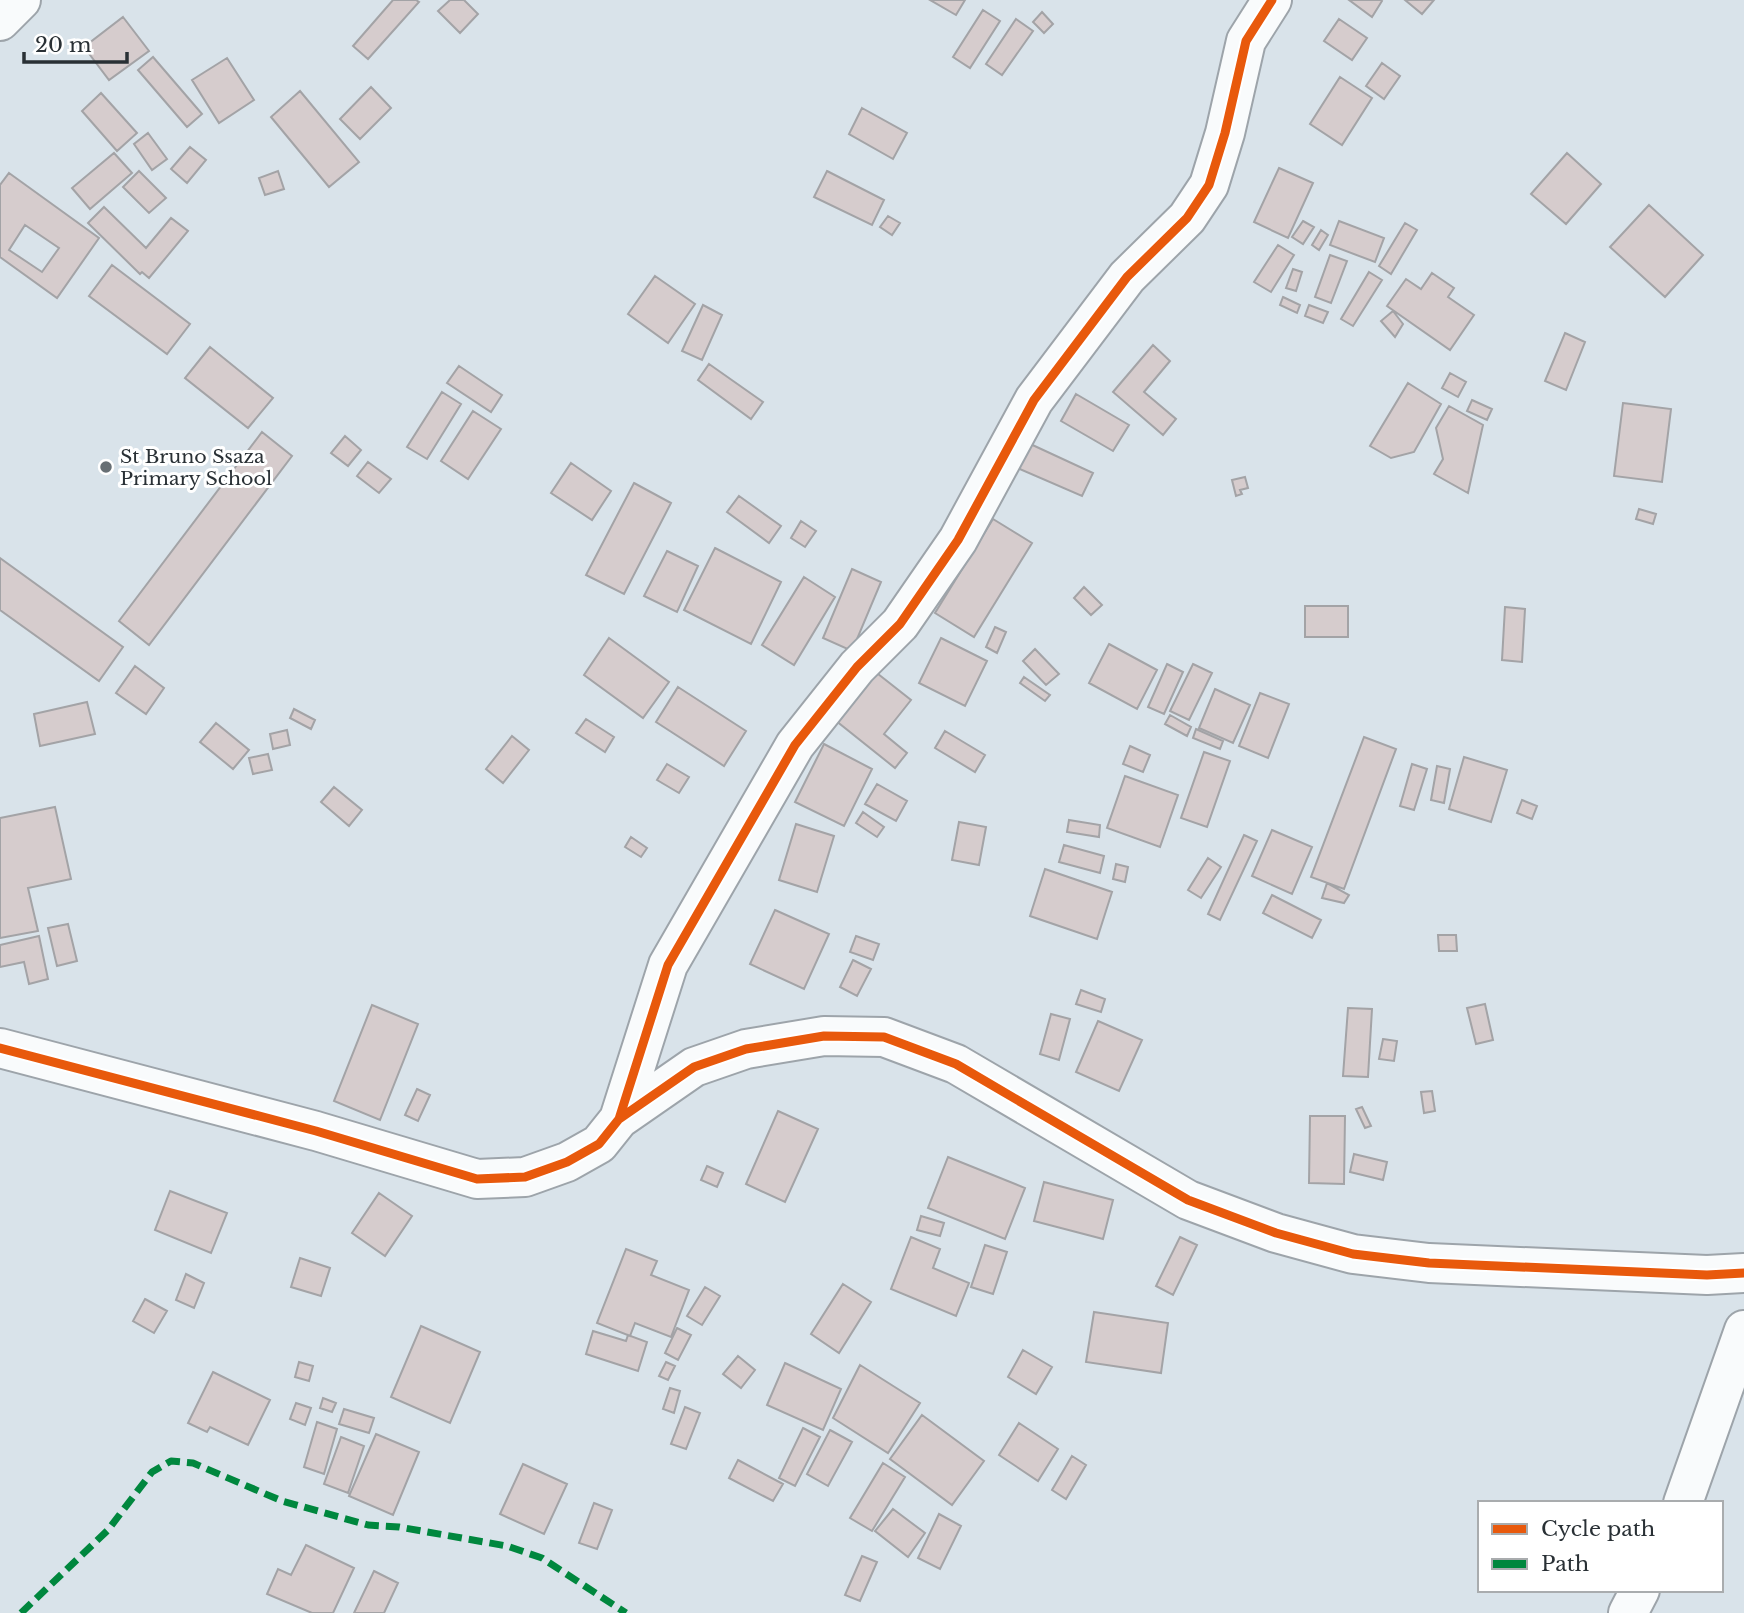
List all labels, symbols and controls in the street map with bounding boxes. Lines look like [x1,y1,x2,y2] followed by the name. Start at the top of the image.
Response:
[24,21,128,65] scale bar
[35,32,92,58] text: 20 m
[120,445,272,490] place label: St Bruno Ssaza Primary School
[98,459,114,475] marker: St Bruno Ssaza Primary School
[1478,1501,1723,1592] legend
[1541,1516,1655,1542] text: Cycle path
[1541,1551,1589,1577] text: Path

